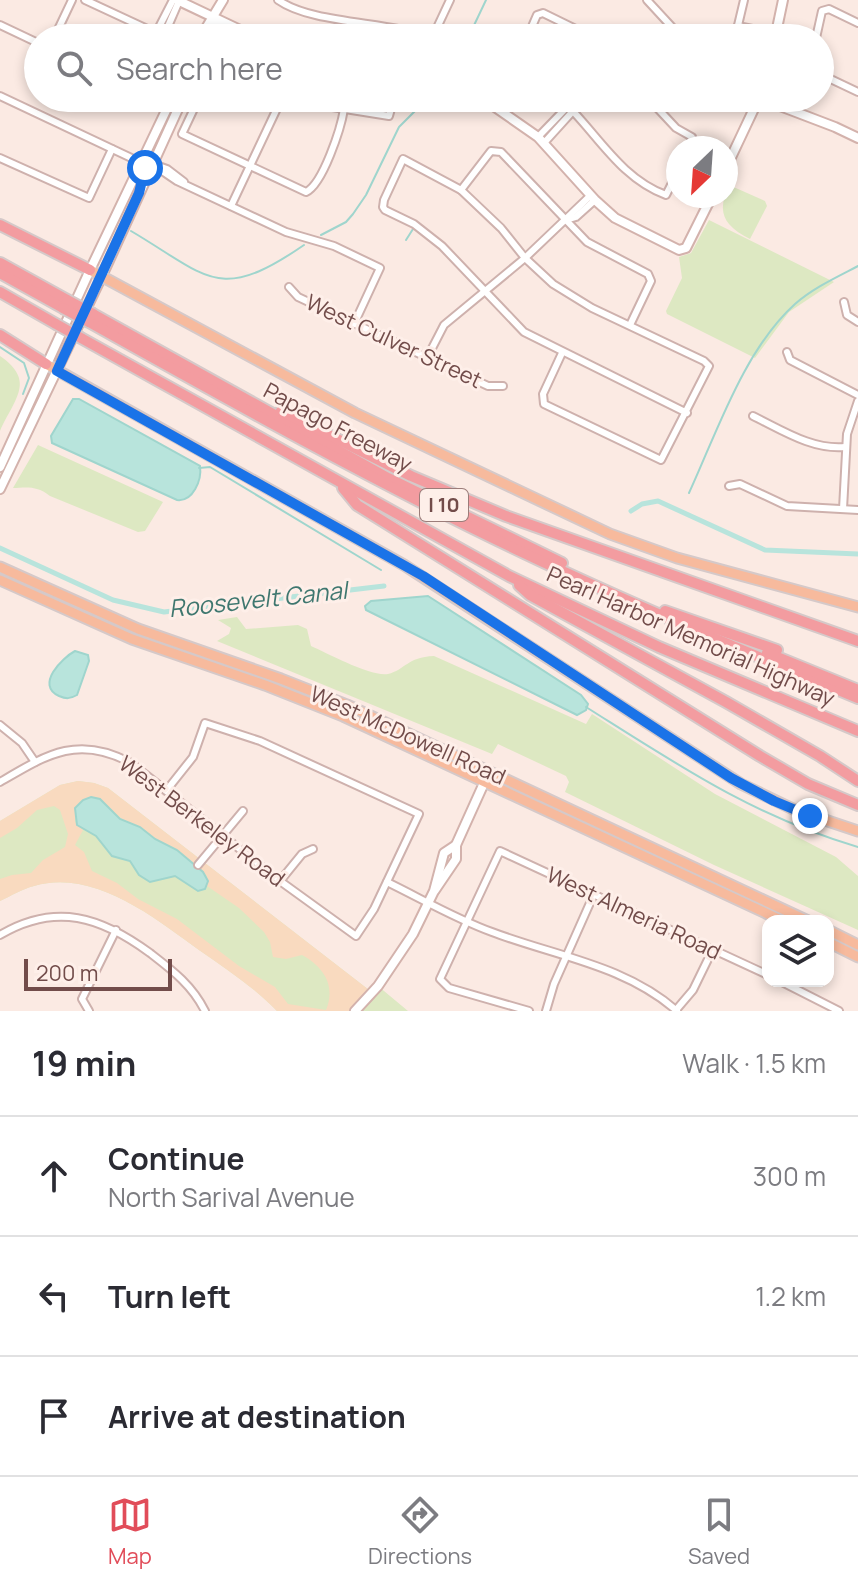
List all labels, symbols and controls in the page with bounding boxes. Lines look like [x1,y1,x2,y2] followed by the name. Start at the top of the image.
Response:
[24,24,834,112] search box
[52,46,96,90] icon: search
[116,48,283,89] text: Search here
[666,136,738,208] north arrow
[127,150,163,186] route start
[301,287,487,395] street label: West Culver Street
[258,375,418,479] street label: Papago Freeway
[420,489,468,521] road number: I 10
[542,559,840,713] street label: Pearl Harbor Memorial Highway
[167,572,352,624] water label: Roosevelt Canal
[306,678,510,792] street label: West McDowell Road
[113,749,291,893] street label: West Berkeley Road
[792,798,828,834] route end
[542,859,726,967] street label: West Almeria Road
[762,915,834,987] map controls
[762,915,834,987] button: layers
[24,955,172,991] scale bar
[36,958,98,988] text: 200 m
[32,1040,136,1086] text: 19 min
[682,1045,826,1081] text: Walk · 1.5 km
[108,1138,244,1179] text: Continue
[32,1154,76,1198] icon: ahead
[753,1158,826,1194] text: 300 m
[108,1179,355,1215] text: North Sarival Avenue
[32,1274,76,1318] icon: left
[108,1276,231,1317] text: Turn left
[755,1278,826,1314] text: 1.2 km
[32,1394,76,1438] icon: arrive
[108,1396,406,1437] text: Arrive at destination
[108,1493,152,1571] tab: Map
[368,1493,472,1571] tab: Directions
[688,1493,750,1571] tab: Saved

